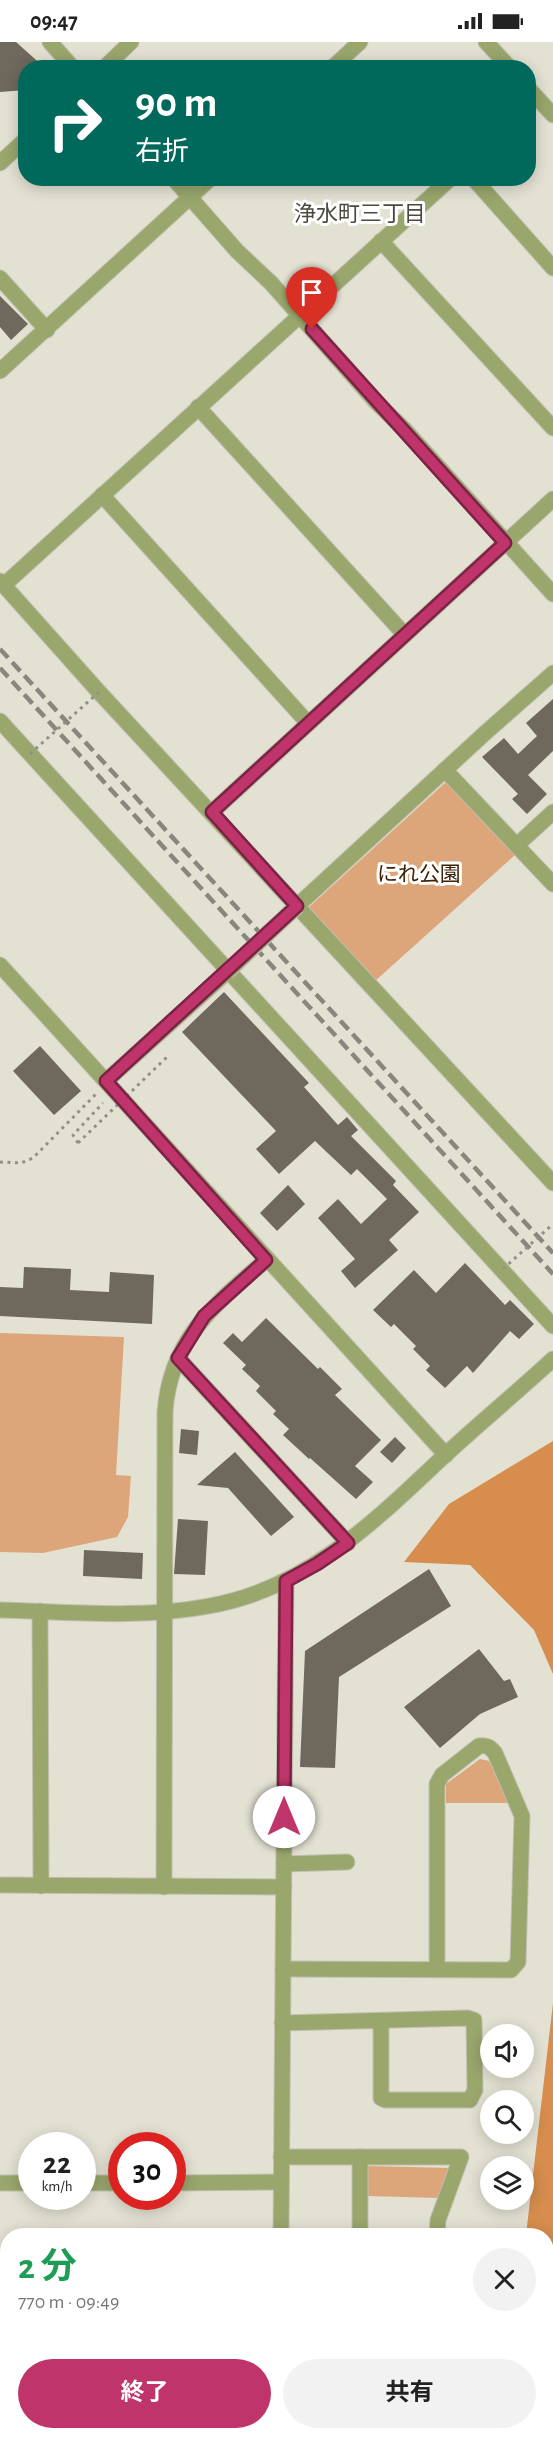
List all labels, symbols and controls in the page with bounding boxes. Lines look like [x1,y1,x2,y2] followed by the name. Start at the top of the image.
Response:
[30,10,78,32] text: 09:47
[135,82,217,124] text: 90 m
[36,84,114,162] icon: right
[135,138,189,165] text: 右折
[294,202,426,225] district label: 浄水町三丁目
[286,267,337,329] pin
[295,276,328,309] icon: arrive
[377,864,461,885] park label: にれ公園
[252,1785,316,1849] position arrow
[480,2024,534,2210] map controls
[480,2024,534,2078] button: sound
[480,2090,534,2144] button: search
[108,2132,186,2210] speed limit sign: 30
[43,2149,71,2179] text: 22
[480,2156,534,2210] button: layers
[42,2179,72,2194] text: km/h
[473,2248,536,2311] button: close
[18,2249,76,2285] text: 2 分
[18,2292,119,2312] text: 770 m · 09:49
[18,2359,271,2428] button: 終了
[283,2359,536,2428] button: 共有

